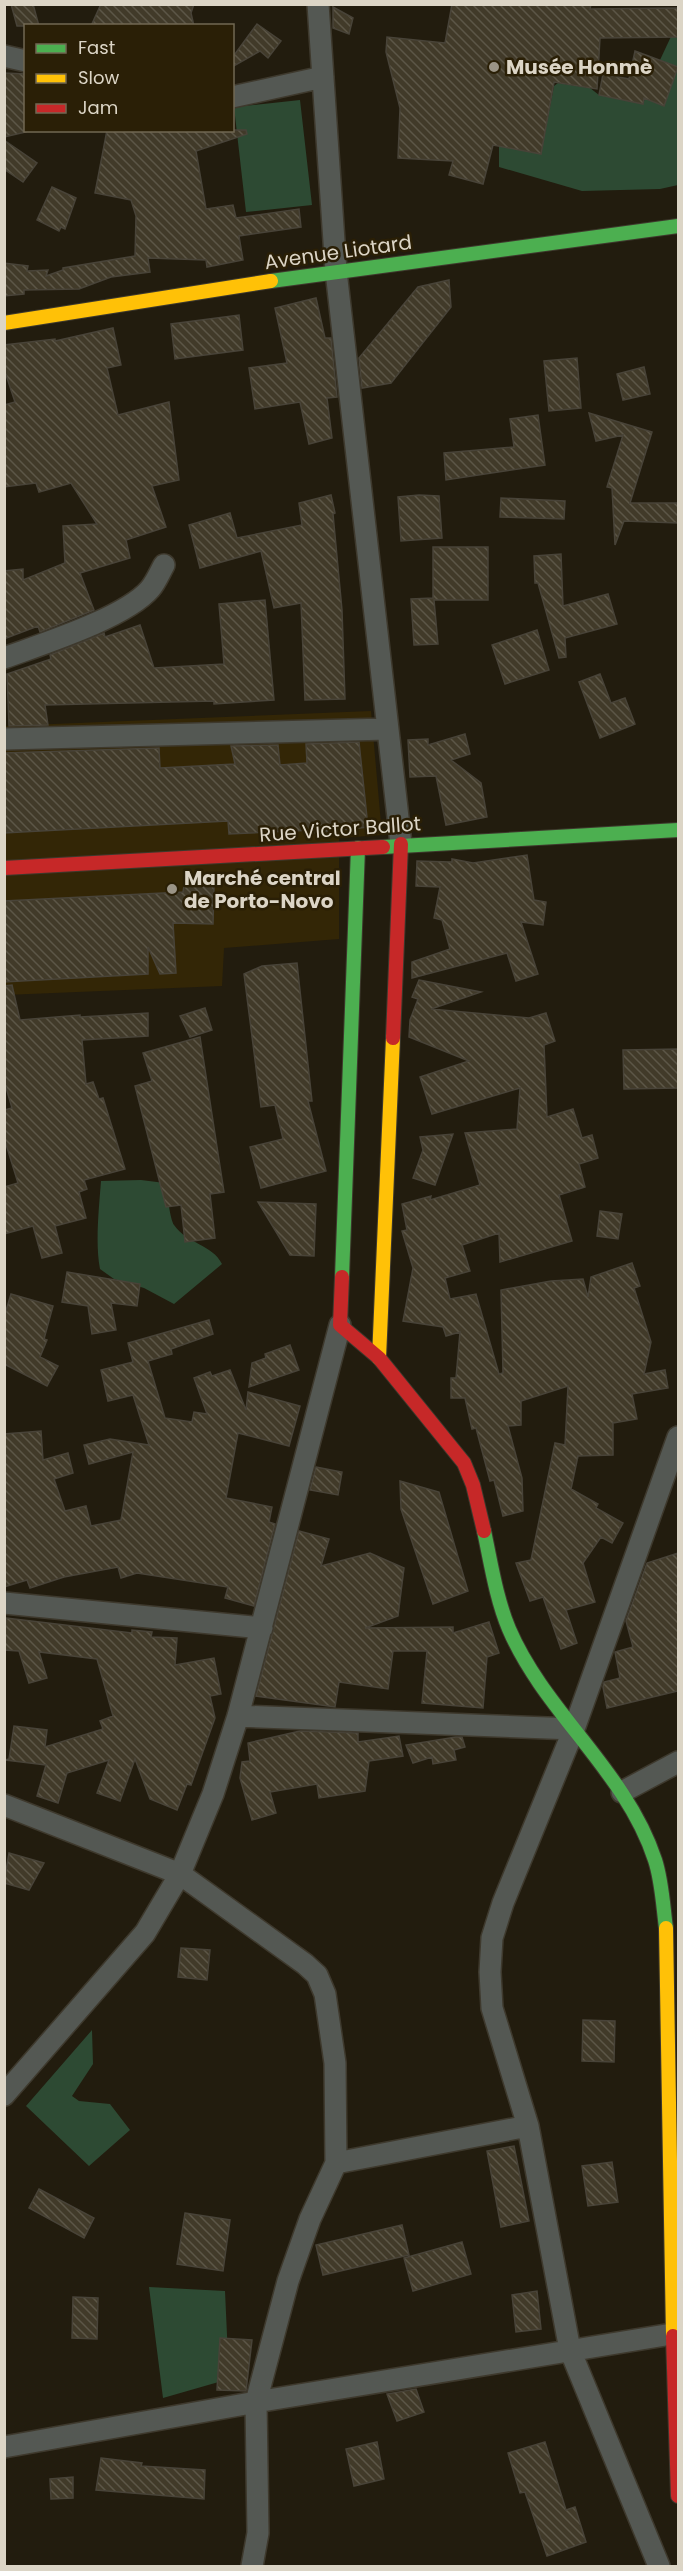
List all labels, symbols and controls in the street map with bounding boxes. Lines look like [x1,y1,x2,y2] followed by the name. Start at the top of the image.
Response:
[24,24,234,132] legend
[78,35,115,60] text: Fast
[506,53,652,81] place label: Musée Honmè
[487,60,501,74] marker: Musée Honmè
[78,65,120,90] text: Slow
[78,95,118,120] text: Jam
[262,228,414,276] street label: Avenue Liotard
[258,809,422,849] street label: Rue Victor Ballot
[184,864,341,915] place label: Marché central de Porto-Novo
[165,882,179,896] marker: Marché central de Porto-Novo

